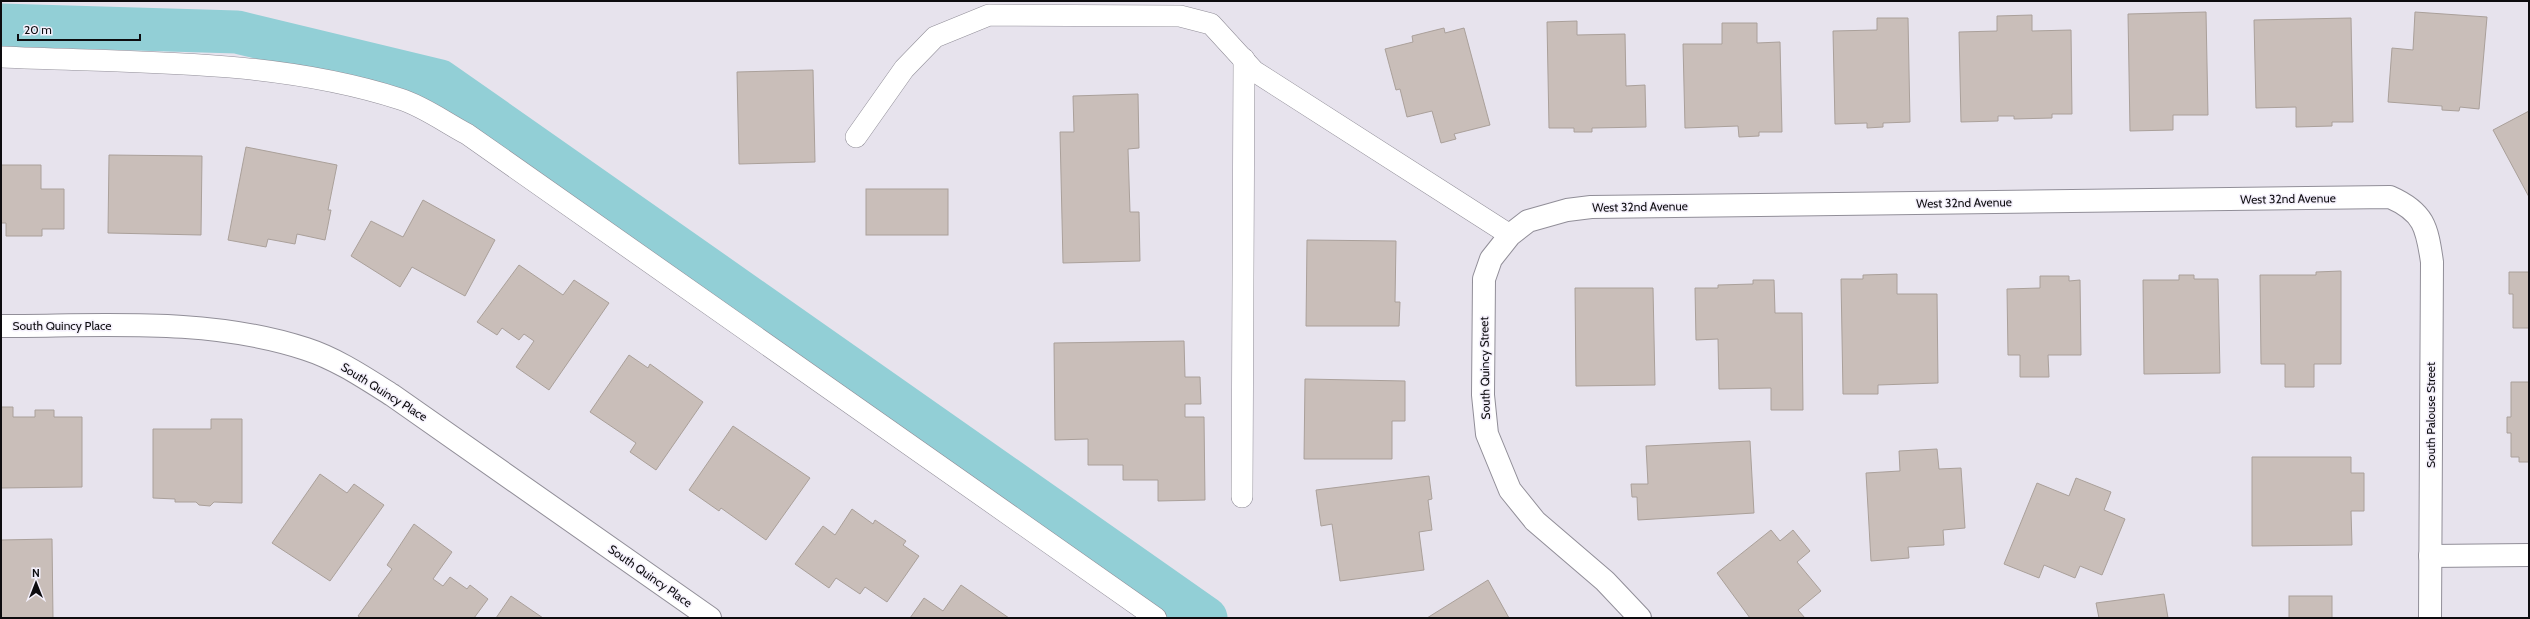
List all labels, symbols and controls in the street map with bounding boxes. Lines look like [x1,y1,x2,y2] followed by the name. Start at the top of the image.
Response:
[18,16,140,42] scale bar
[24,22,52,37] text: 20 m
[2240,190,2336,207] street label: West 32nd Avenue
[1916,194,2012,211] street label: West 32nd Avenue
[1592,198,1688,215] street label: West 32nd Avenue
[1476,316,1493,420] street label: South Quincy Street
[13,318,111,333] street label: South Quincy Place
[338,359,430,424] street label: South Quincy Place
[2423,362,2438,468] street label: South Palouse Street
[605,541,695,610] street label: South Quincy Place
[16,563,56,603] north arrow
[32,566,40,580] text: N

